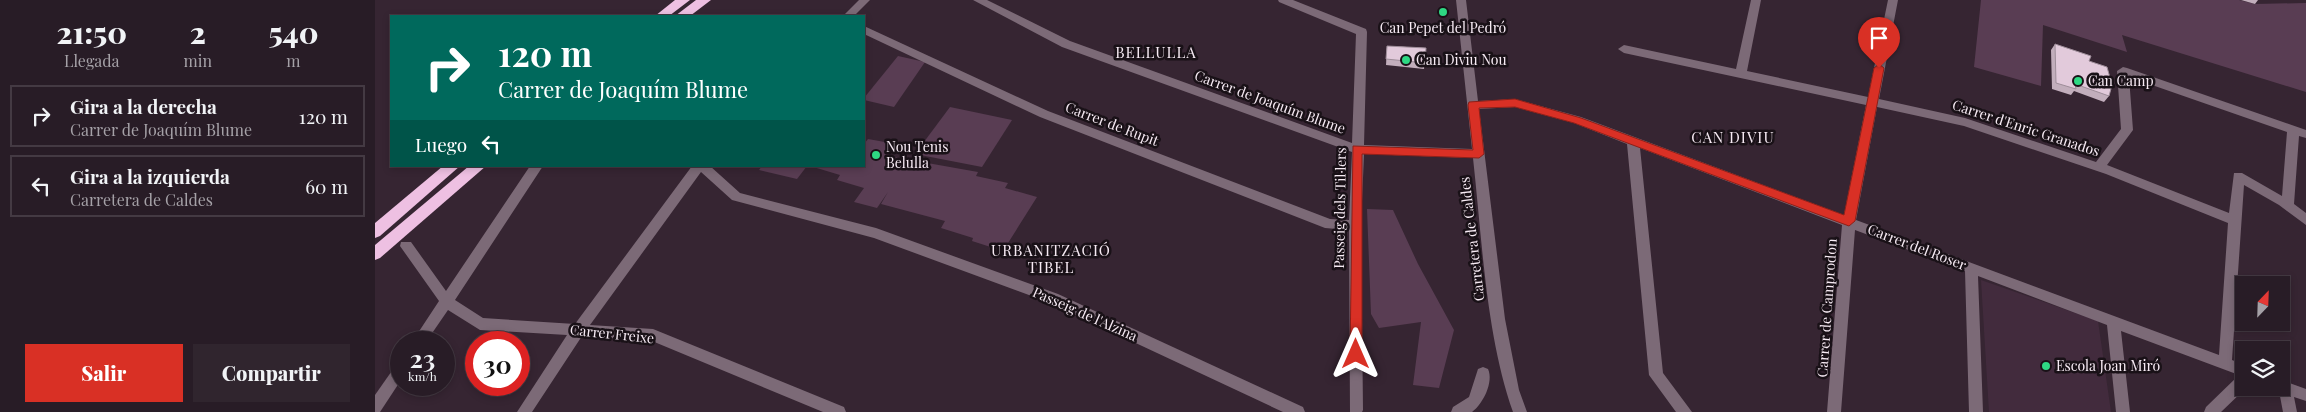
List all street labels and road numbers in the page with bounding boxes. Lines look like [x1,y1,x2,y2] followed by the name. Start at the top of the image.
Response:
[1192,65,1348,138] street label: Carrer de Joaquím Blume
[1950,95,2102,160] street label: Carrer d'Enric Granados
[1063,97,1162,150] street label: Carrer de Rupit
[1329,147,1350,269] street label: Passeig dels Til·lers
[1454,176,1489,302] street label: Carretera de Caldes
[1865,219,1970,274] street label: Carrer del Roser
[1812,237,1841,378] street label: Carrer de Camprodon
[1030,282,1141,345] street label: Passeig de l'Alzina
[569,320,655,347] street label: Carrer Freixe

